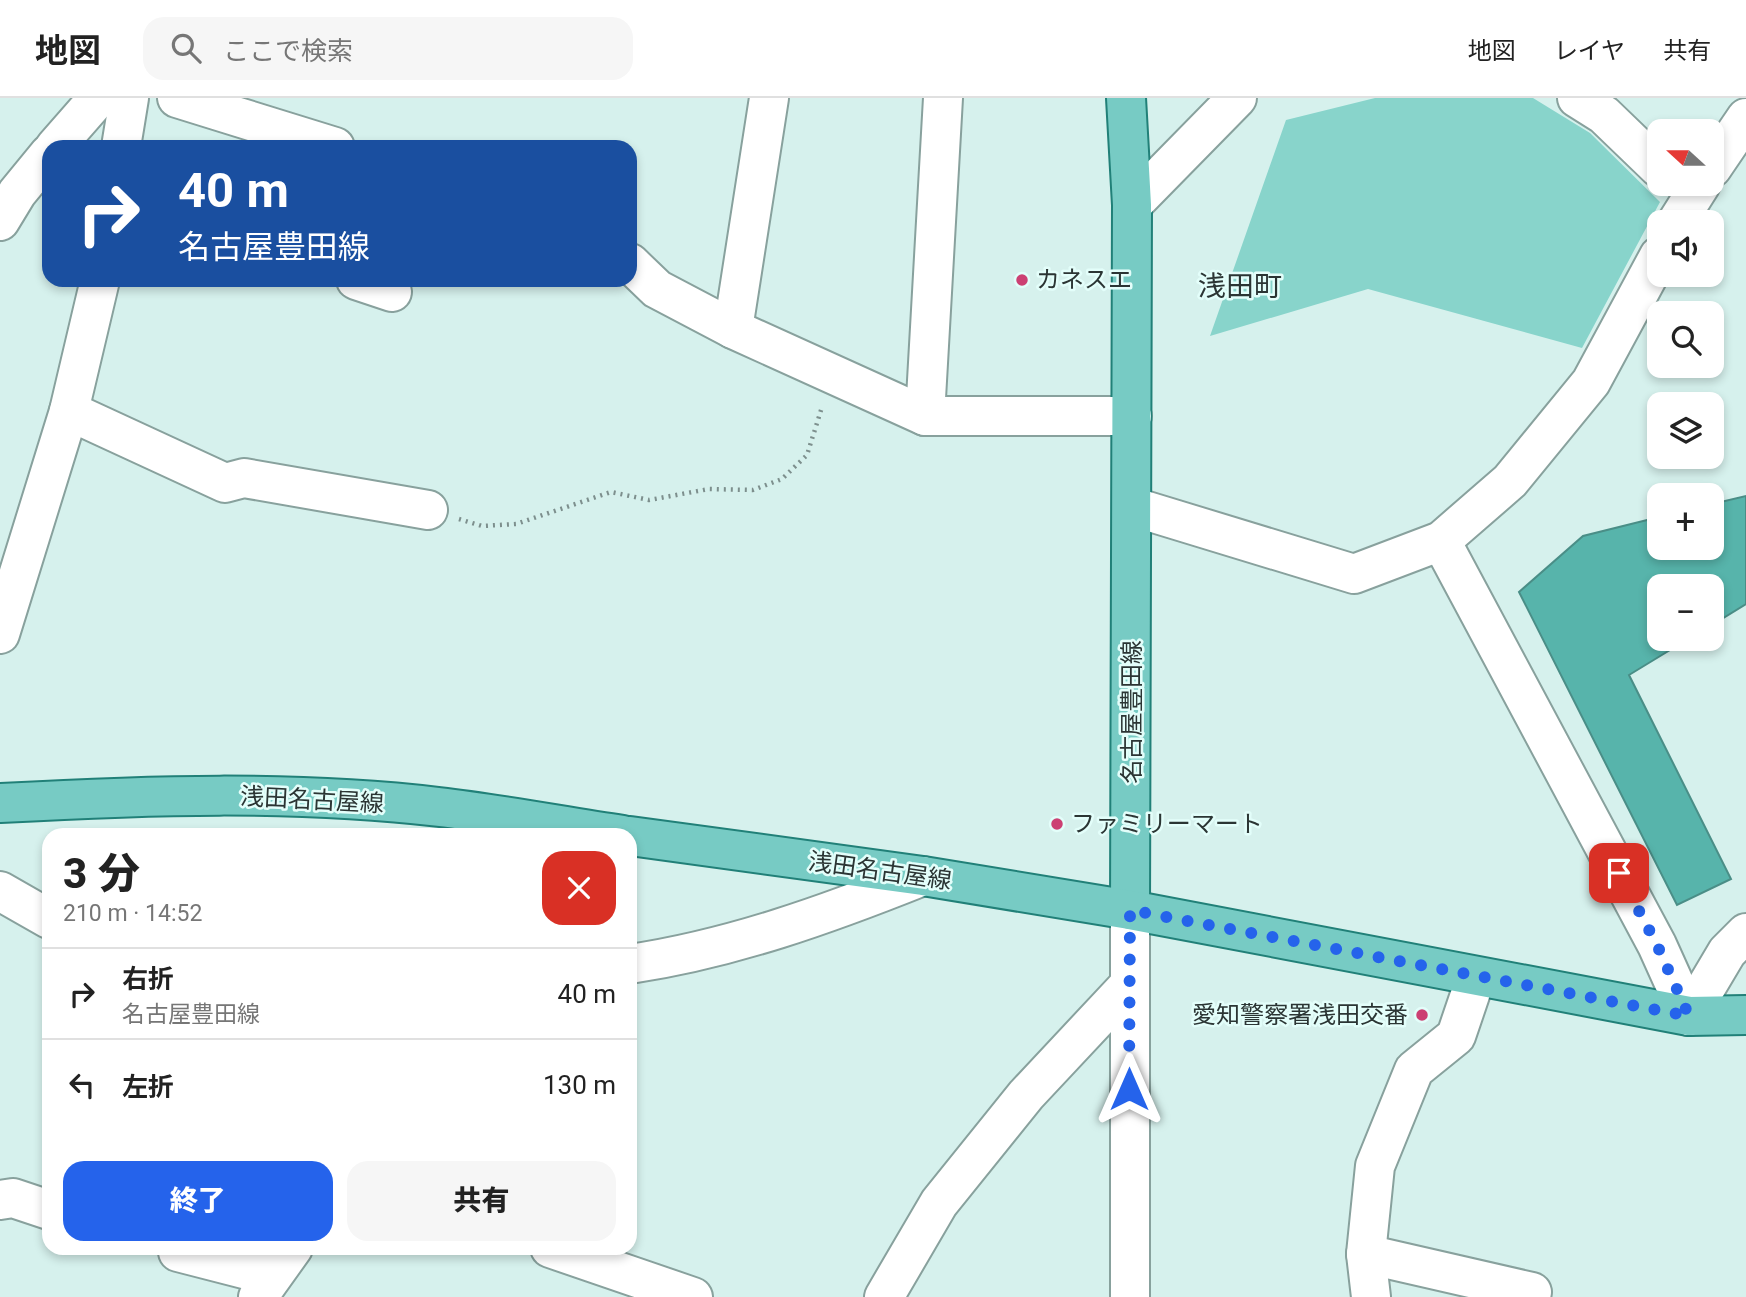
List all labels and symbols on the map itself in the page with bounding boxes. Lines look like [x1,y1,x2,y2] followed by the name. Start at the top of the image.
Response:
[1647,119,1724,196] north arrow
[1036,266,1132,294] place label: カネスエ
[1198,270,1282,303] district label: 浅田町
[1014,272,1030,288] marker: カネスエ
[1118,640,1146,784] street label: 名古屋豊田線
[239,782,385,818] street label: 浅田名古屋線
[1071,810,1263,838] place label: ファミリーマート
[1049,816,1065,832] marker: ファミリーマート
[1589,843,1649,903] pin
[807,847,953,895] street label: 浅田名古屋線
[1192,1001,1408,1029] place label: 愛知警察署浅田交番
[1414,1007,1430,1023] marker: 愛知警察署浅田交番
[1092,1052,1166,1126] position arrow

